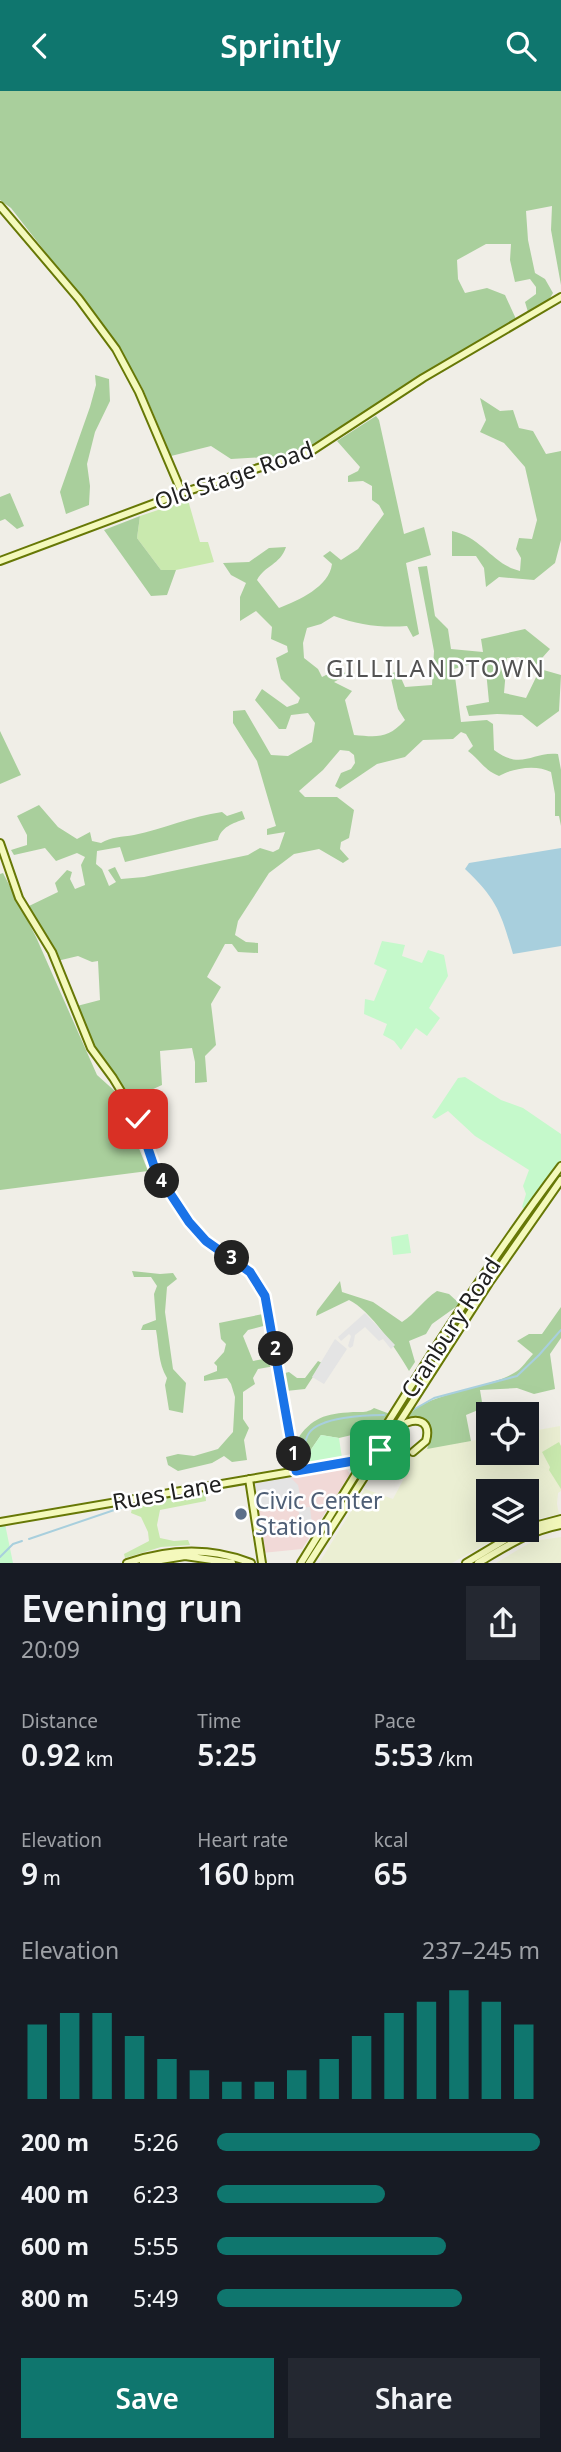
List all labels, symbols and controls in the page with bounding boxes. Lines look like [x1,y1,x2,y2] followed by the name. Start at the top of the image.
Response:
[220,24,341,67] text: Sprintly
[21,27,59,65] icon: back
[502,27,540,65] icon: search
[150,433,317,517] street label: Old Stage Road
[326,651,546,684] district label: GILLILANDTOWN
[108,1089,168,1149] pin
[119,1100,157,1138] icon: check
[144,1163,180,1199] pin: 4
[156,1167,167,1193] text: 4
[215,1241,250,1275] pin: 3
[226,1244,237,1270] text: 3
[393,1251,508,1404] street label: Cranbury Road
[258,1331,294,1367] pin: 2
[270,1335,281,1361] text: 2
[476,1402,539,1542] map controls
[476,1402,539,1465] button: locate
[350,1420,410,1480] pin
[361,1431,399,1469] icon: arrive
[276,1437,312,1471] pin: 1
[288,1440,299,1466] text: 1
[110,1467,224,1517] street label: Rues Lane
[476,1479,539,1542] button: layers
[255,1484,383,1542] place label: Civic Center Station
[233,1506,249,1522] marker: Civic Center Station
[21,1581,243,1633] text: Evening run
[466,1586,540,1660] button: share
[21,1633,80,1665] text: 20:09
[21,1708,98,1734] text: Distance
[197,1708,241,1734] text: Time
[374,1708,416,1734] text: Pace
[21,1734,81,1775] text: 0.92
[197,1734,257,1775] text: 5:25
[374,1734,433,1775] text: 5:53
[81,1746,114,1772] text: km
[433,1746,473,1772] text: /km
[21,1827,102,1853] text: Elevation
[197,1827,288,1853] text: Heart rate
[374,1827,408,1853] text: kcal
[21,1853,38,1894] text: 9
[197,1853,249,1894] text: 160
[374,1853,408,1894] text: 65
[38,1865,61,1891] text: m
[249,1865,295,1891] text: bpm
[21,1934,119,1966] text: Elevation
[422,1934,540,1966] text: 237–245 m
[21,2126,89,2158] text: 200 m
[133,2126,179,2158] text: 5:26
[21,2178,89,2210] text: 400 m
[133,2178,179,2210] text: 6:23
[21,2230,89,2262] text: 600 m
[133,2230,179,2262] text: 5:55
[21,2282,89,2314] text: 800 m
[133,2282,179,2314] text: 5:49
[21,2358,274,2438] button: Save
[288,2358,540,2438] button: Share

